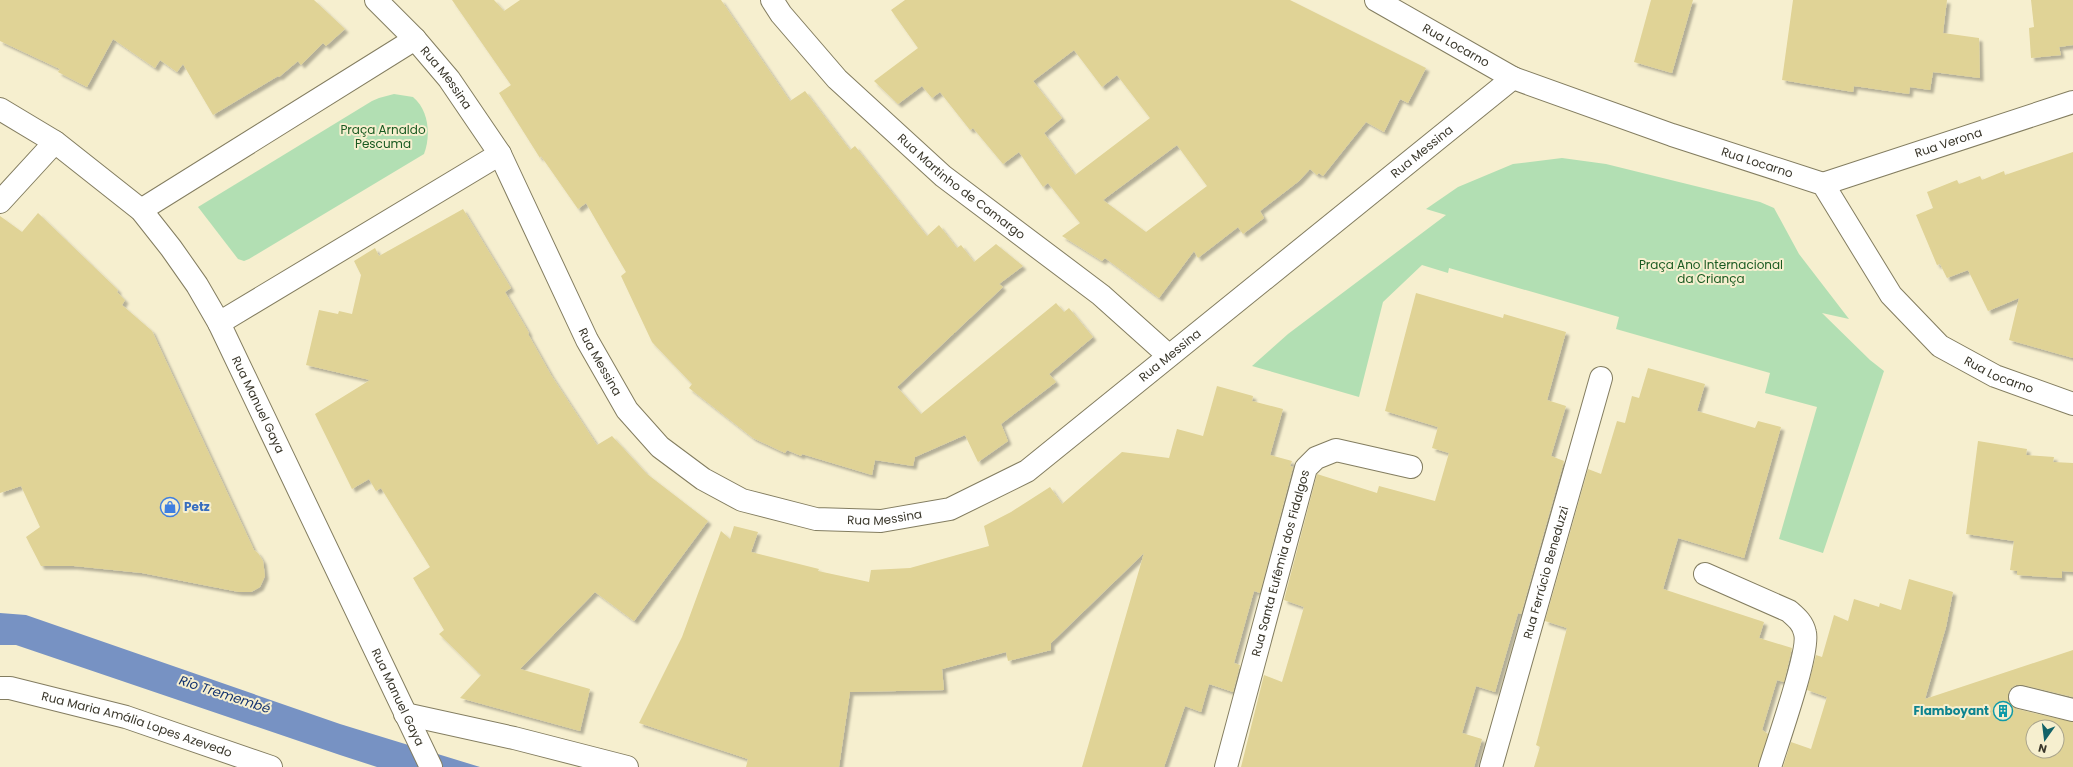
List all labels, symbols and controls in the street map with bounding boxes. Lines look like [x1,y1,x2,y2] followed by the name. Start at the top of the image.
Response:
[1420,19,1493,71] street label: Rua Locarno
[417,42,476,112] street label: Rua Messina
[340,121,426,152] park label: Praça Arnaldo Pescuma
[1387,121,1456,182] street label: Rua Messina
[1912,123,1984,161] street label: Rua Verona
[894,129,1029,243] street label: Rua Martinho de Camargo
[1719,143,1796,182] street label: Rua Locarno
[1639,256,1783,287] park label: Praça Ano Internacional da Criança
[574,325,626,399] street label: Rua Messina
[1135,325,1204,385] street label: Rua Messina
[1961,352,2036,397] street label: Rua Locarno
[228,353,289,456] street label: Rua Manuel Gaya
[1247,468,1313,658] street label: Rua Santa Eufêmia dos Fidalgos
[159,496,181,518] shop icon: Petz
[184,498,210,515] place label: Petz
[1519,504,1572,641] street label: Rua Ferrúcio Beneduzzi
[847,505,923,529] street label: Rua Messina
[368,645,429,749] street label: Rua Manuel Gaya
[177,671,273,718] water label: Rio Tremembé
[40,687,235,761] street label: Rua Maria Amália Lopes Azevedo
[1992,700,2014,722] building icon: Flamboyant
[1914,702,1989,719] place label: Flamboyant
[2025,719,2065,759] north arrow
[2037,740,2049,757] text: N

